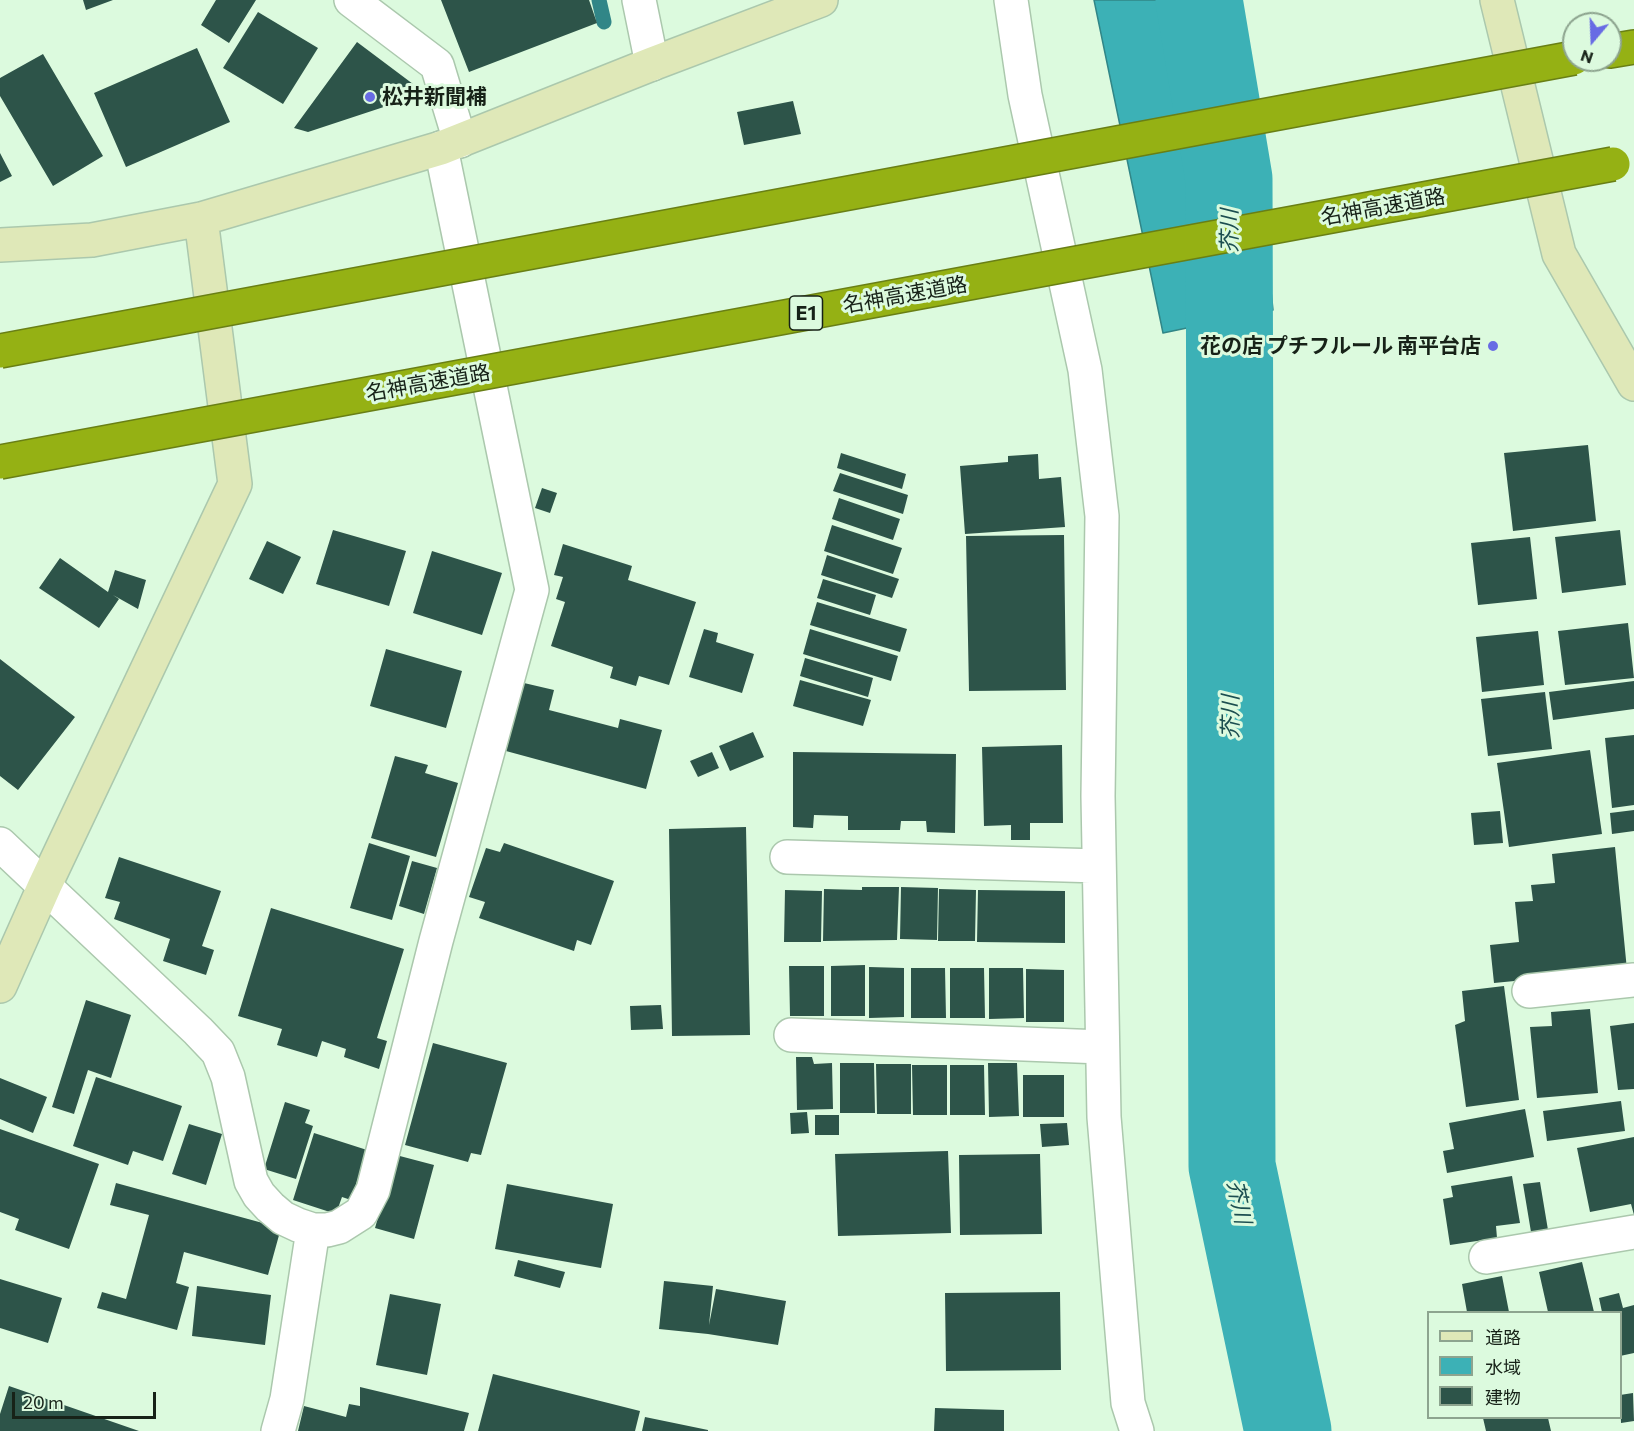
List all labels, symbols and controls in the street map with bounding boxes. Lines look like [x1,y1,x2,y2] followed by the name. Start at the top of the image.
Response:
[1562,12,1622,72] north arrow
[1578,47,1595,69] text: N
[382,84,487,110] place label: 松井新聞補
[363,90,377,104] marker: 松井新聞補
[1319,184,1447,230] street label: 名神高速道路
[1217,209,1243,253] water label: 芥川
[841,272,969,318] street label: 名神高速道路
[790,296,822,330] road number: E1
[1200,333,1481,359] place label: 花の店 プチフルール 南平台店
[1486,339,1500,353] marker: 花の店 プチフルール 南平台店
[364,360,492,406] street label: 名神高速道路
[1218,695,1244,739] water label: 芥川
[1222,1178,1256,1226] water label: 芥川
[1427,1311,1622,1419] legend
[1485,1326,1521,1348] text: 道路
[1485,1356,1521,1378] text: 水域
[15,1380,159,1418] scale bar
[1485,1386,1521,1408] text: 建物
[23,1391,64,1413] text: 20 m

